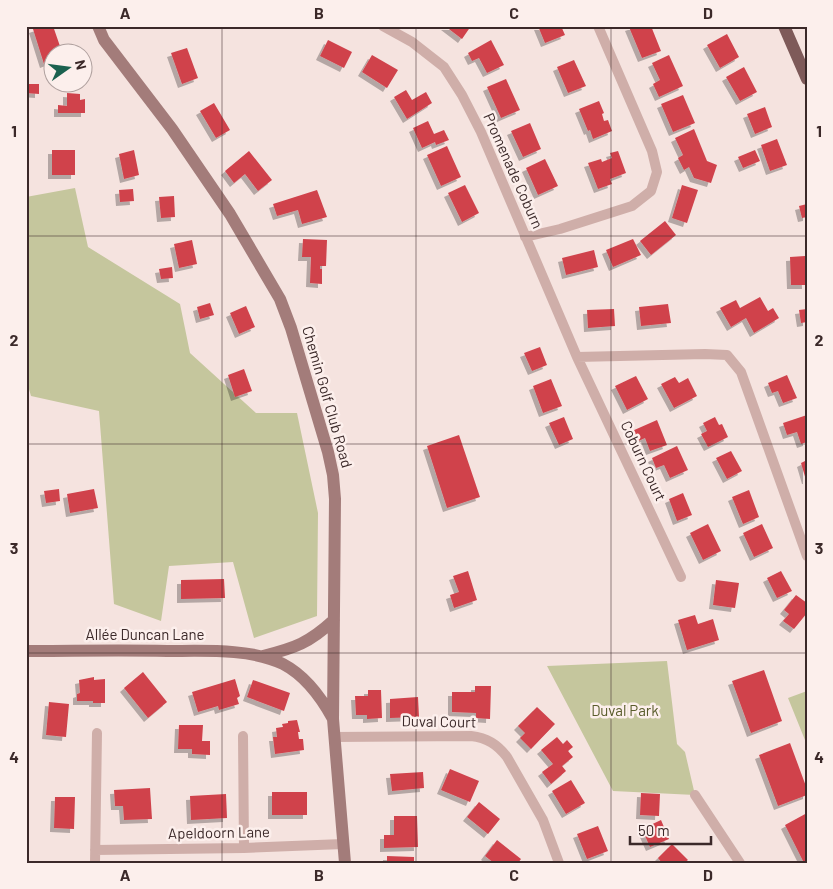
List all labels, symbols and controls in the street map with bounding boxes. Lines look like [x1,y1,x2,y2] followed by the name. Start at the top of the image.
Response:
[120,3,131,22] text: A
[314,3,324,22] text: B
[509,3,519,22] text: C
[703,3,713,22] text: D
[42,42,92,92] north arrow
[72,58,90,71] text: N
[480,110,547,231] street label: Promenade Coburn
[11,121,17,140] text: 1
[816,121,822,140] text: 1
[299,324,357,470] street label: Chemin Golf Club Road
[10,330,19,349] text: 2
[815,330,824,349] text: 2
[617,418,670,504] street label: Coburn Court
[10,538,18,557] text: 3
[815,538,823,557] text: 3
[86,625,204,643] street label: Allée Duncan Lane
[591,701,659,719] park label: Duval Park
[402,711,476,731] street label: Duval Court
[9,747,19,766] text: 4
[814,747,824,766] text: 4
[630,814,712,846] scale bar
[638,821,670,839] text: 50 m
[168,822,270,842] street label: Apeldoorn Lane
[120,865,131,884] text: A
[314,865,324,884] text: B
[509,865,519,884] text: C
[703,865,713,884] text: D

